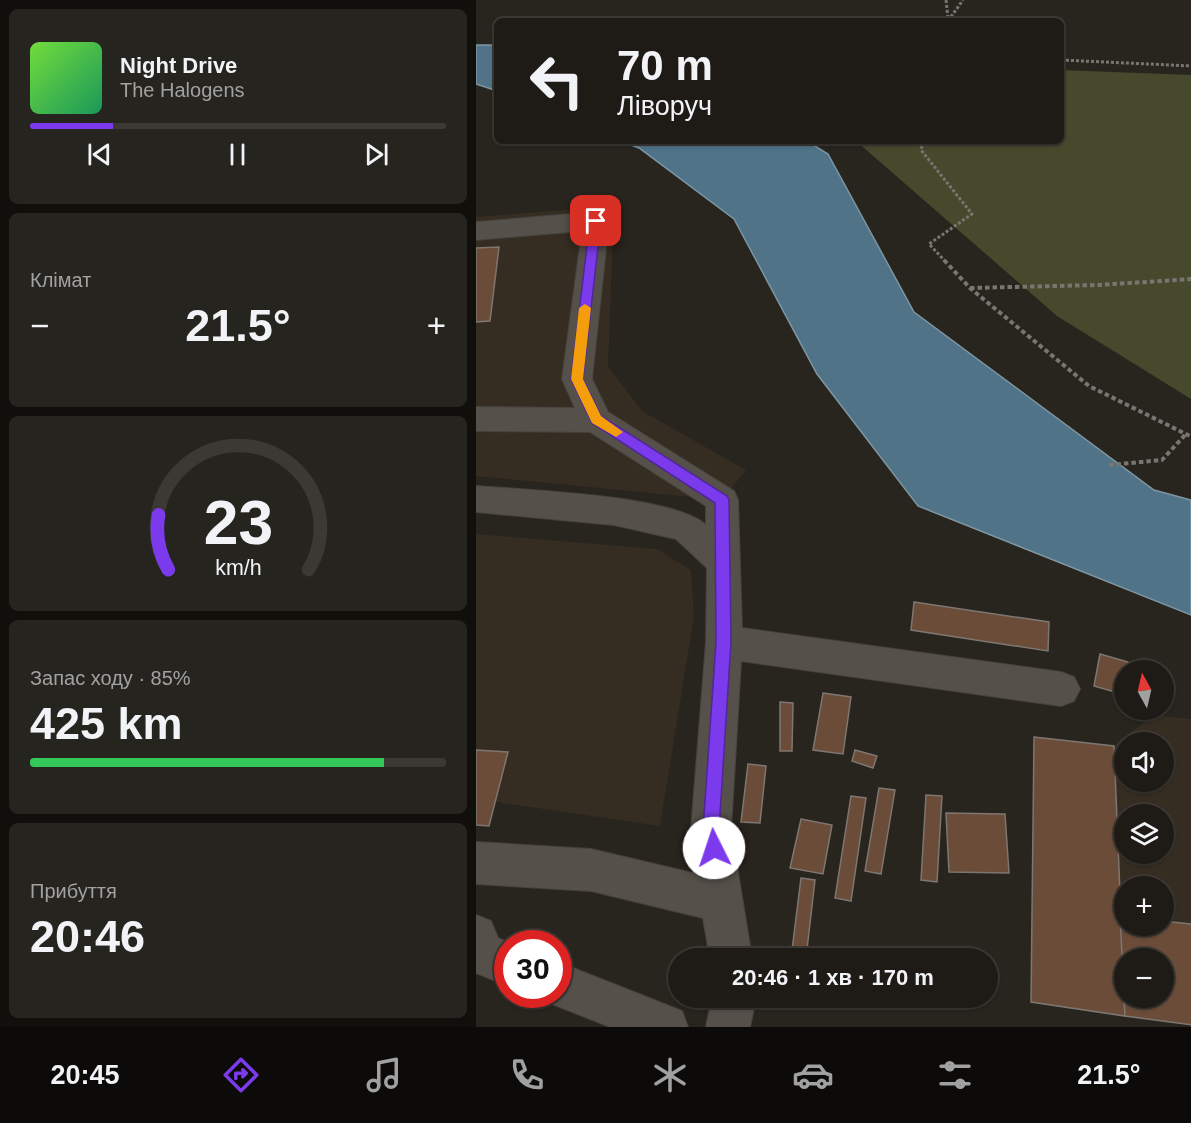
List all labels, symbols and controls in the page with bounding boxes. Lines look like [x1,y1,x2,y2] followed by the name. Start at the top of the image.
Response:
[518,42,596,120] icon: left
[617,42,713,89] text: 70 m
[120,53,237,78] text: Night Drive
[120,79,245,101] text: The Halogens
[617,91,712,121] text: Ліворуч
[83,138,116,171] icon: previous
[221,138,254,171] icon: pause
[360,138,393,171] icon: next
[570,195,621,246] pin
[579,204,612,237] icon: arrive
[30,269,91,291] text: Клімат
[185,300,291,351] text: 21.5°
[30,307,49,344] text: −
[427,307,446,344] text: +
[203,489,273,558] text: 23
[215,557,261,581] text: km/h
[1114,660,1174,720] north arrow
[1114,660,1174,1008] map controls
[30,667,191,689] text: Запас ходу · 85%
[30,698,183,749] text: 425 km
[1114,732,1174,792] button: sound
[1114,804,1174,864] button: layers
[682,816,746,880] position arrow
[1114,876,1174,936] button: +
[30,880,117,902] text: Прибуття
[30,911,145,962] text: 20:46
[494,930,572,1008] speed limit sign: 30
[1114,948,1174,1008] button: −
[732,965,934,990] text: 20:46 · 1 хв · 170 m
[220,1054,262,1096] icon: directions
[363,1054,405,1096] icon: music
[506,1054,548,1096] icon: phone
[649,1054,691,1096] icon: climate
[792,1054,834,1096] icon: car
[934,1054,976,1096] icon: filters
[50,1060,119,1090] text: 20:45
[1077,1060,1141,1090] text: 21.5°

